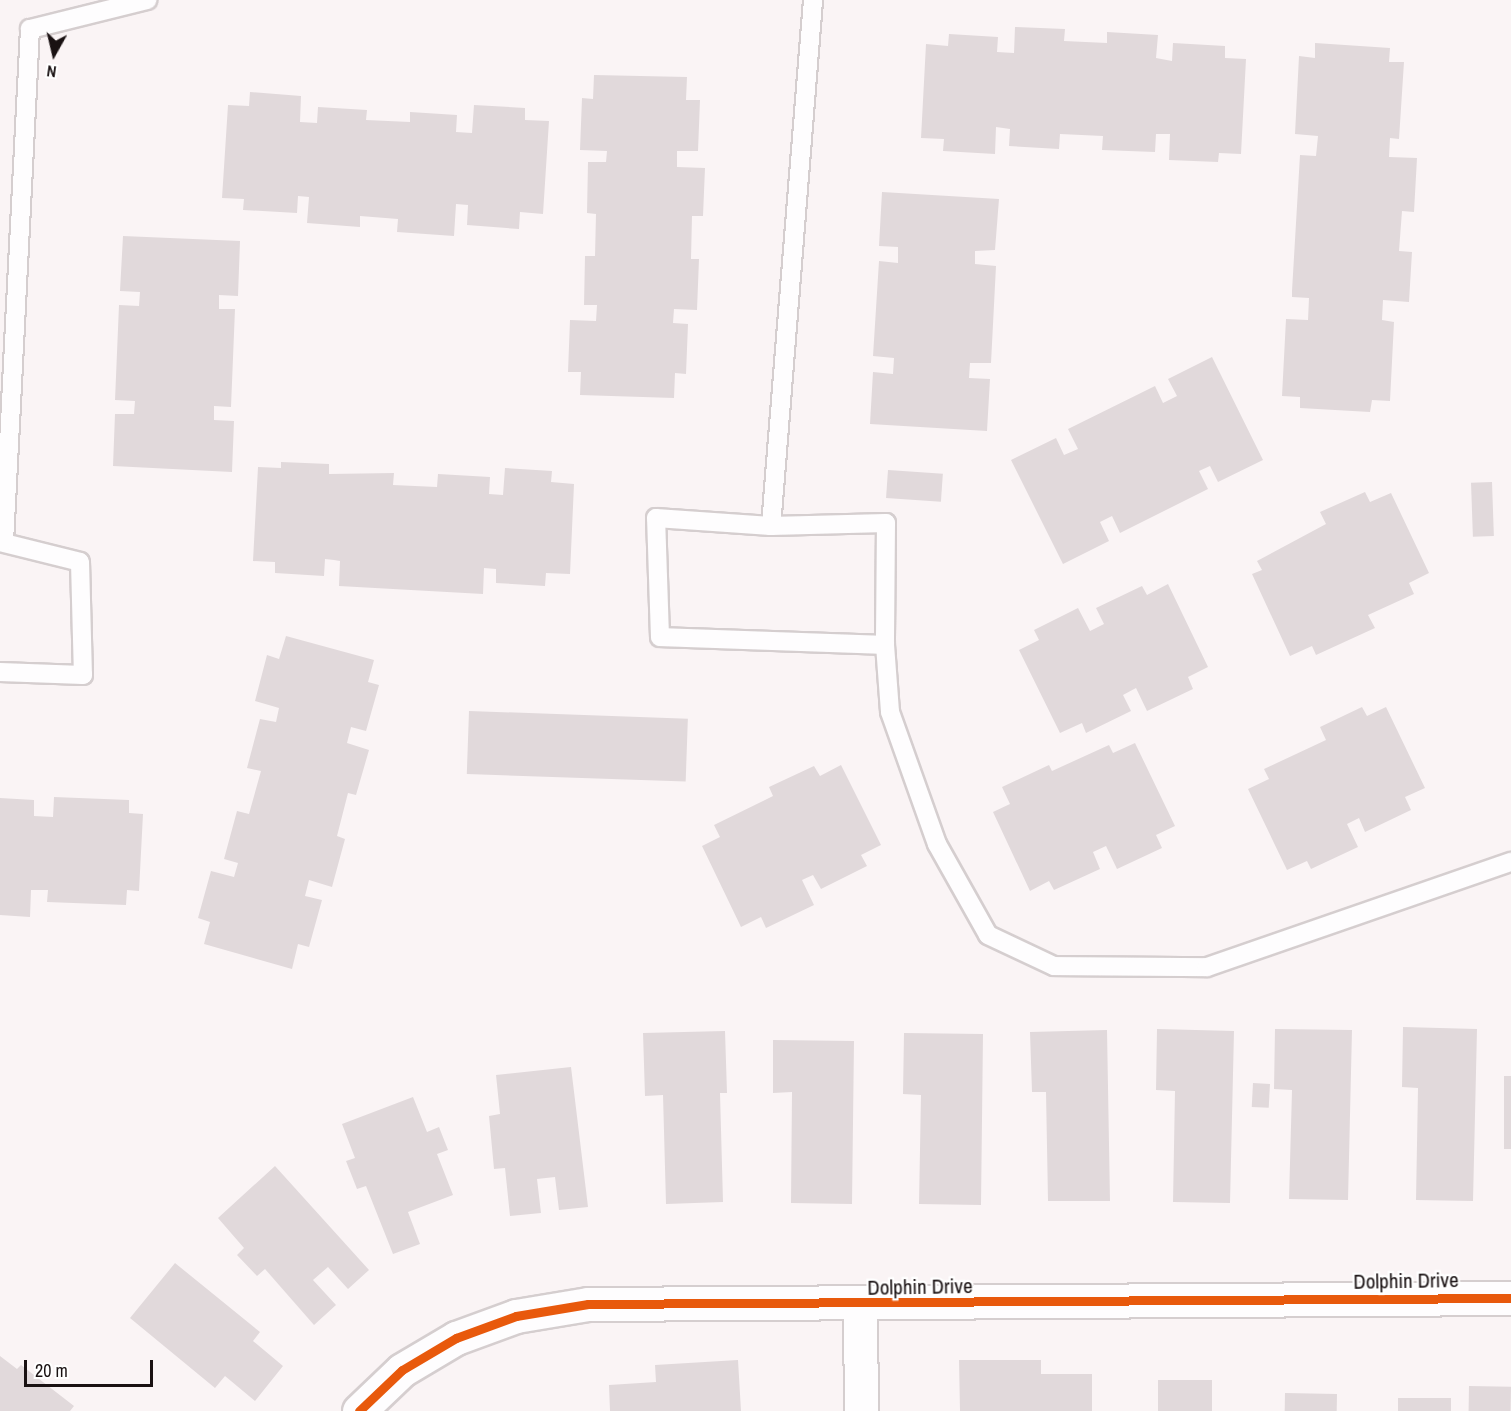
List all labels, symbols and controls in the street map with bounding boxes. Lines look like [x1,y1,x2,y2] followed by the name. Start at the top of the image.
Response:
[24,24,84,84] north arrow
[45,60,58,83] text: N
[1353,1267,1459,1295] street label: Dolphin Drive
[867,1273,973,1301] street label: Dolphin Drive
[27,1348,156,1386] scale bar
[35,1358,68,1383] text: 20 m

